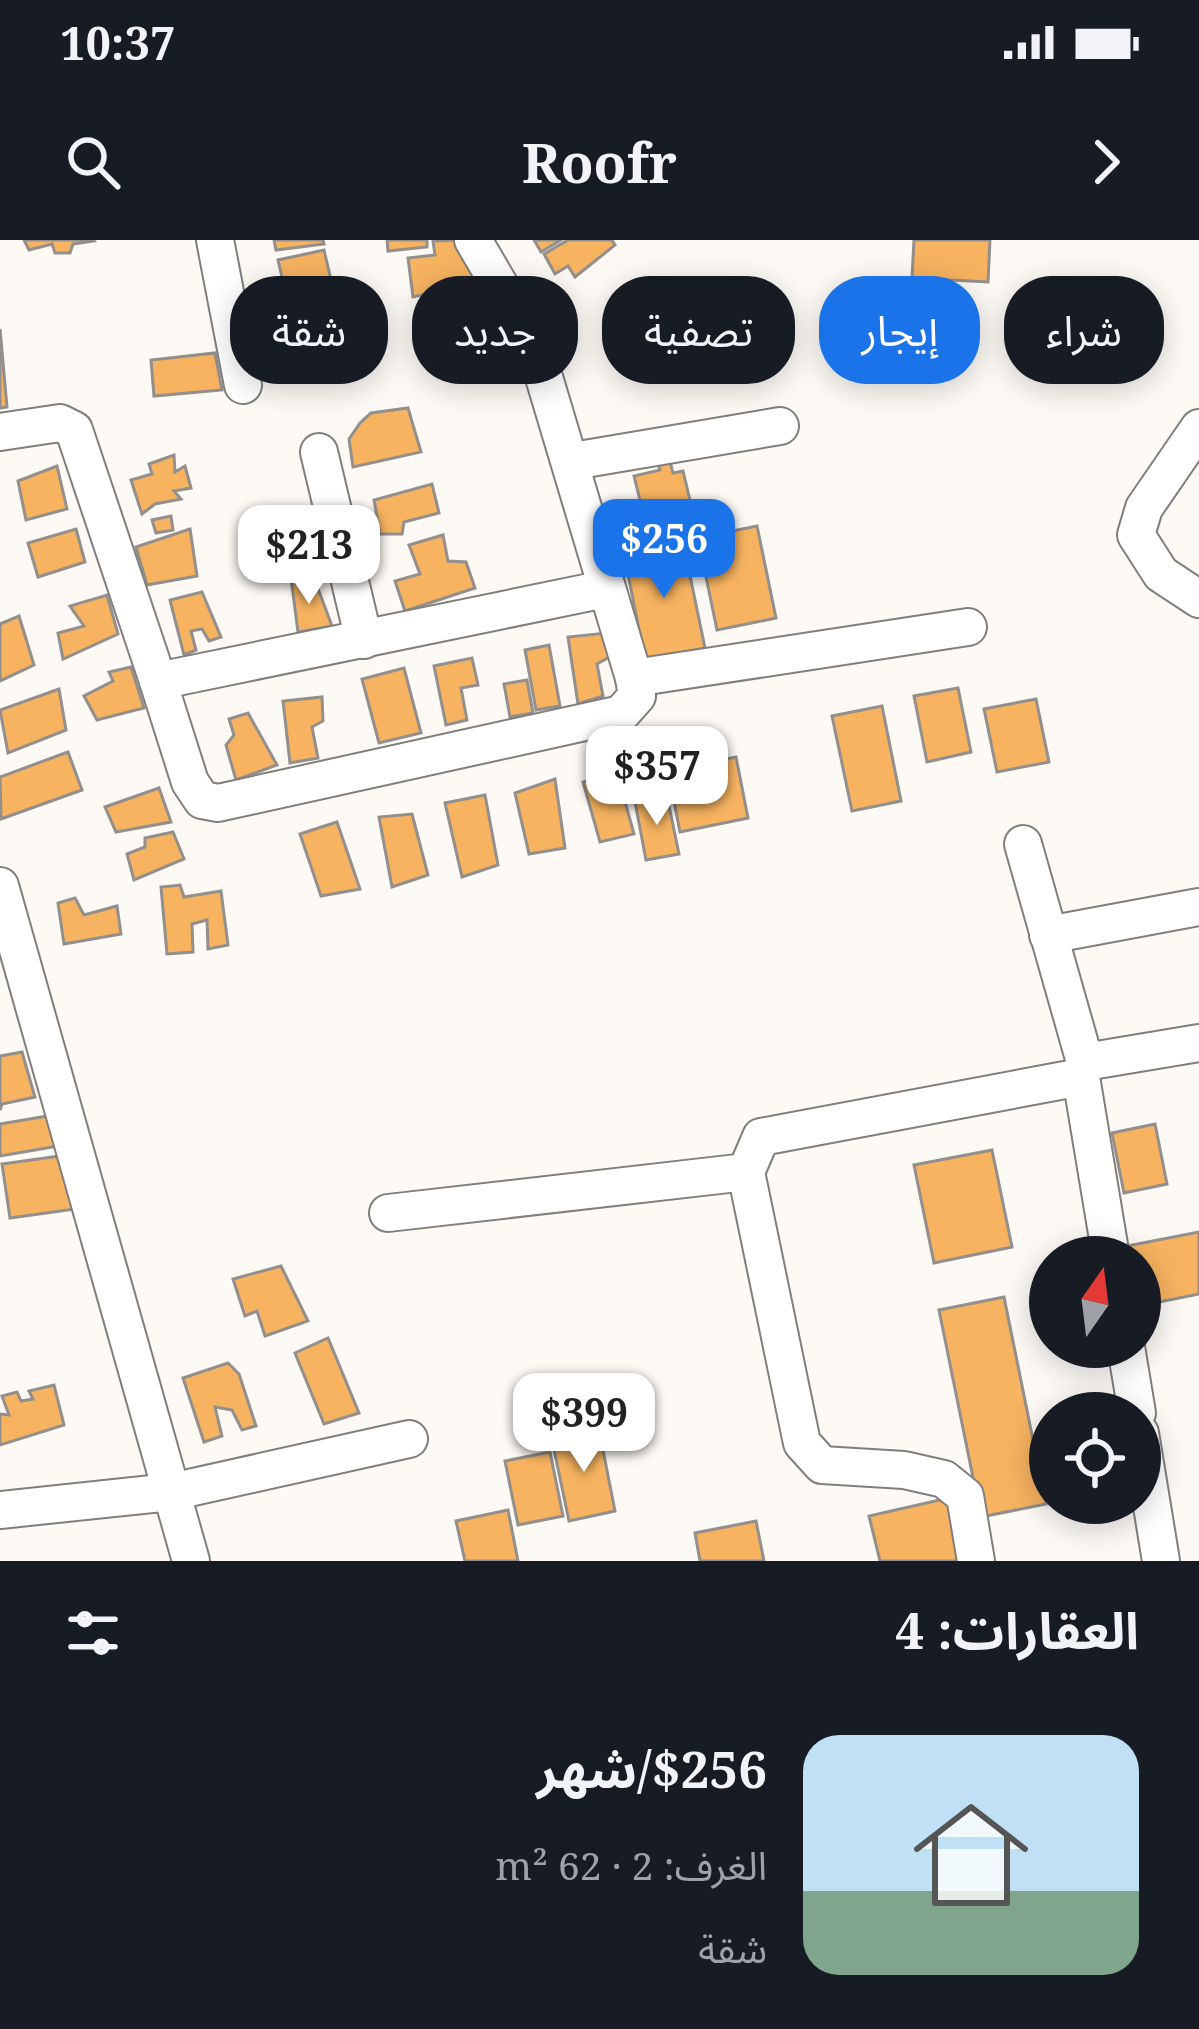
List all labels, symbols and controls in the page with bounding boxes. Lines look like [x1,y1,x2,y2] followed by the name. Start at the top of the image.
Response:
[60,12,175,73] text: 10:37
[522,125,677,199] text: Roofr
[60,129,126,195] icon: search
[1073,129,1139,195] icon: forward
[230,276,388,384] chip: شقة
[412,276,578,384] chip: جديد
[602,276,795,384] chip: تصفية
[819,276,980,384] chip: إيجار
[1004,276,1164,384] chip: شراء
[593,499,735,601] pin: $256
[238,505,380,607] pin: $213
[620,511,708,564] text: $256
[265,517,353,570] text: $213
[586,726,728,828] pin: $357
[613,738,701,791] text: $357
[1029,1236,1161,1368] north arrow
[1029,1236,1161,1524] map controls
[513,1373,655,1475] pin: $399
[540,1385,628,1438] text: $399
[1029,1392,1161,1524] button: locate
[895,1594,1139,1664] text: العقارات: 4
[60,1600,126,1666] icon: filters
[537,1733,767,1803] text: $256/شهر
[899,1783,1043,1927] icon: home
[495,1838,767,1891] text: الغرف: 2 · 62 m²
[698,1921,767,1974] text: شقة

